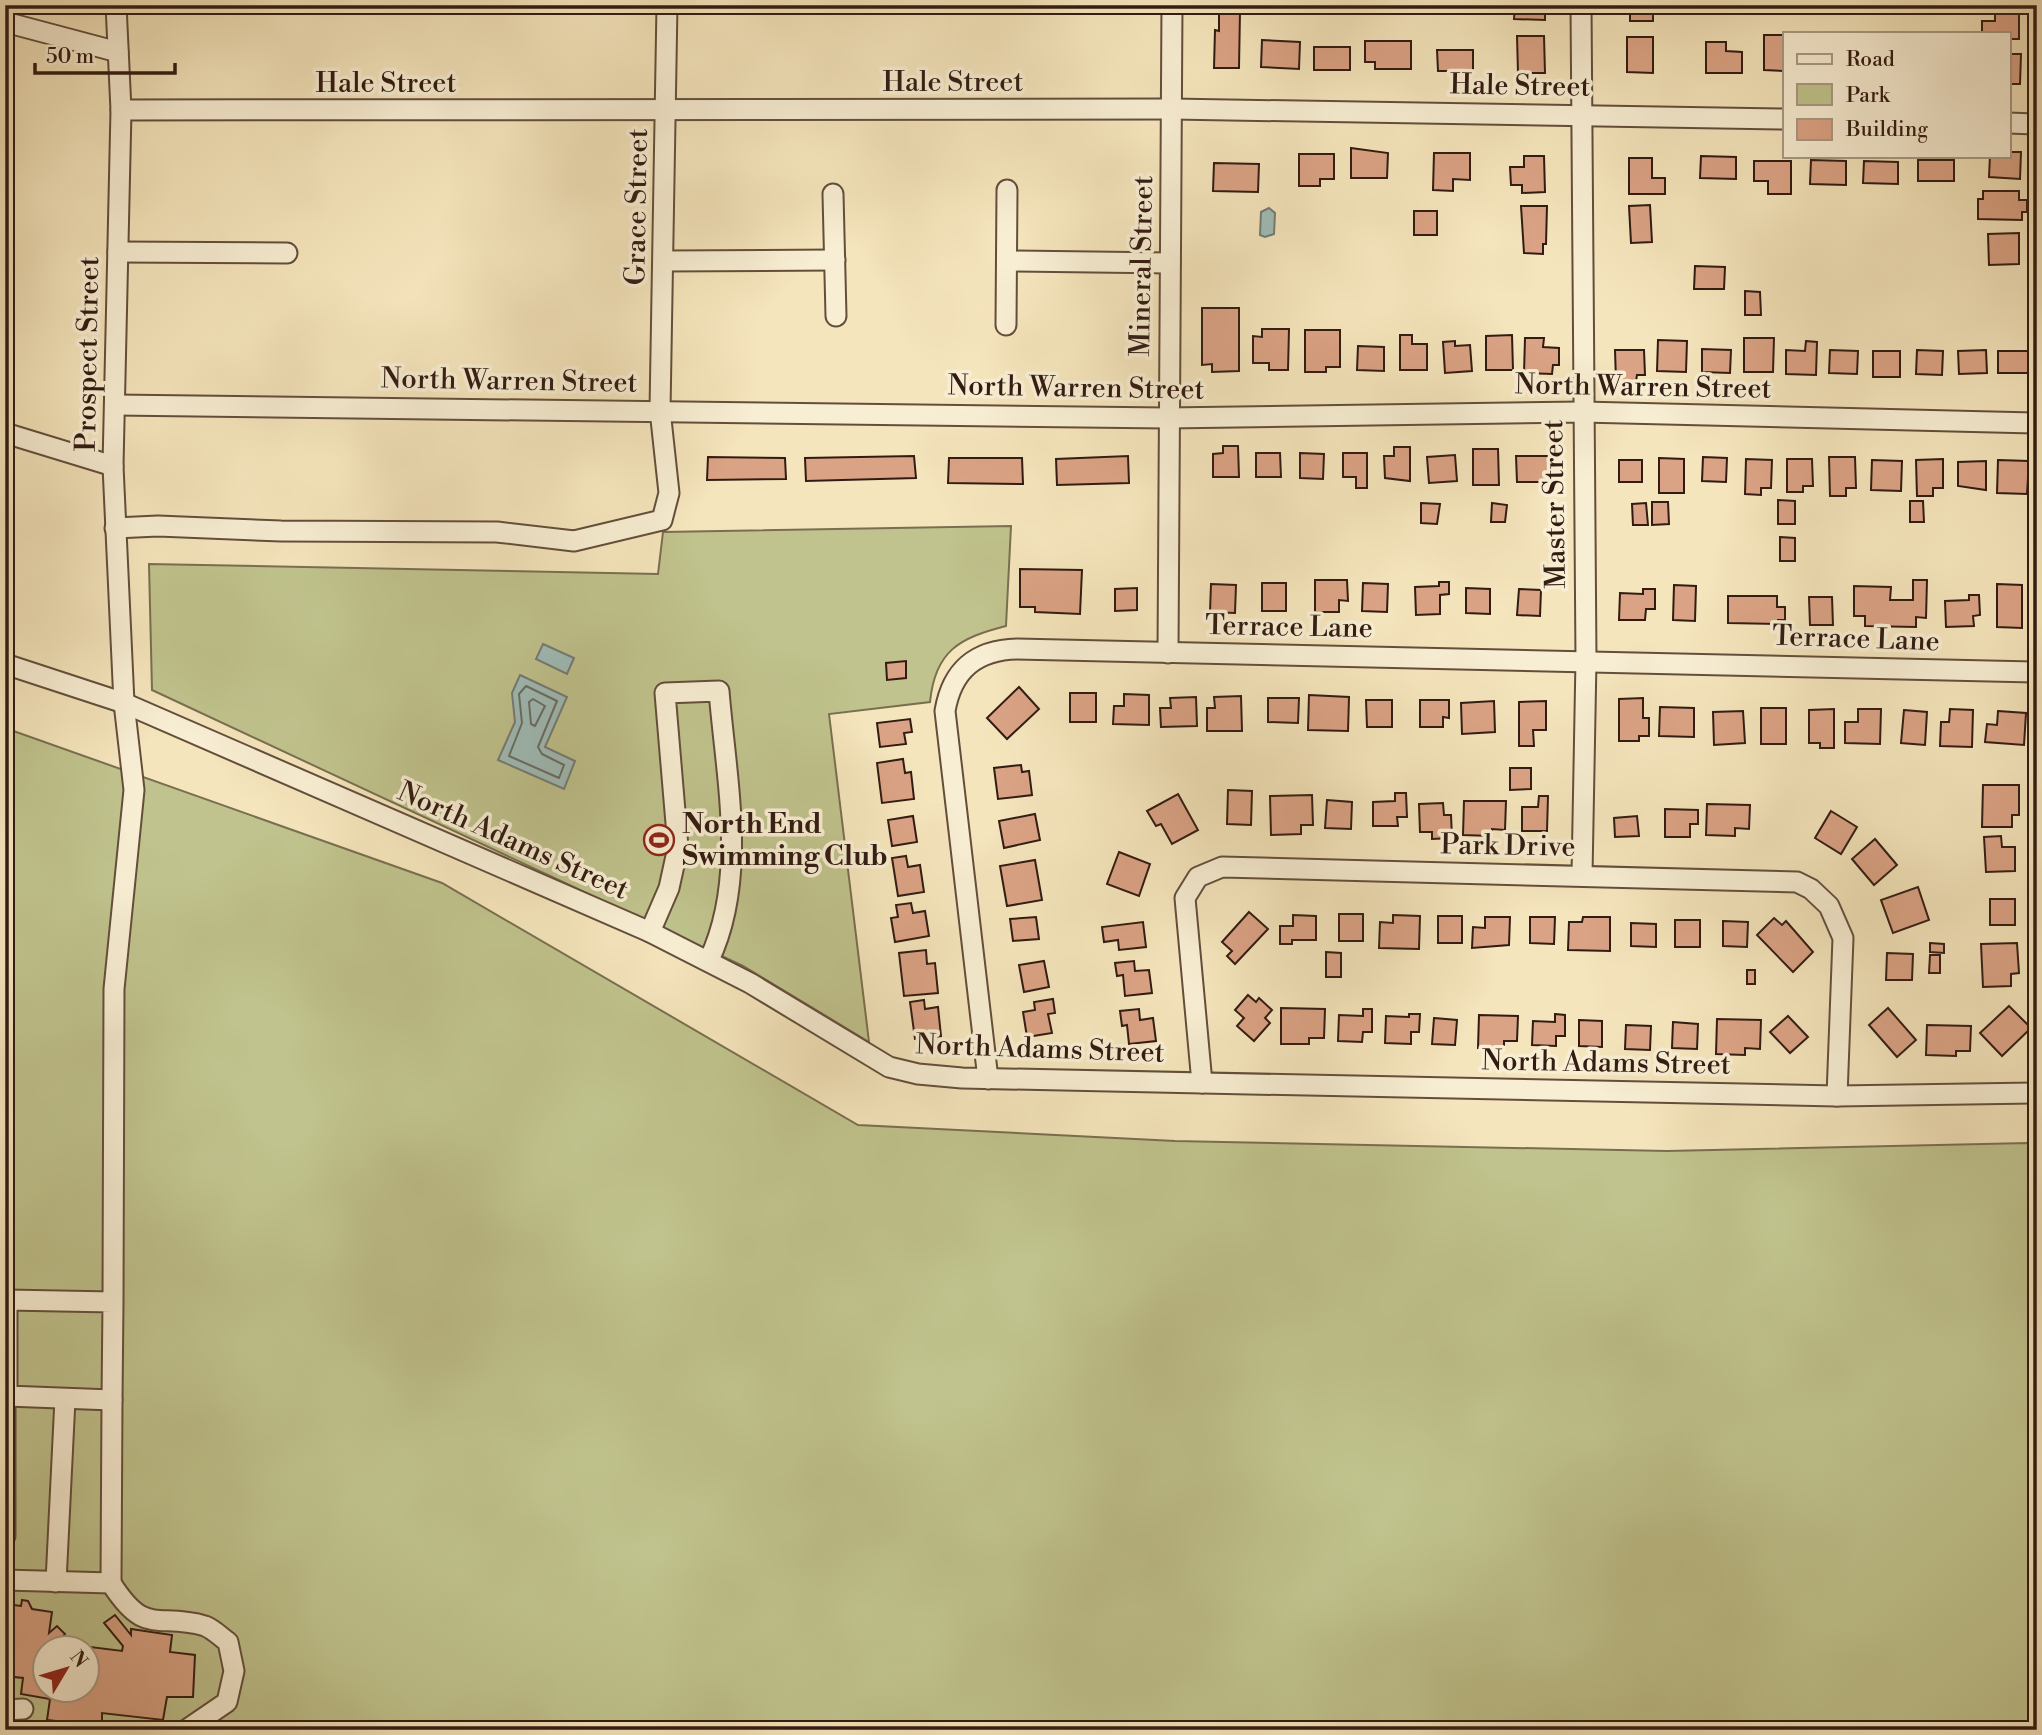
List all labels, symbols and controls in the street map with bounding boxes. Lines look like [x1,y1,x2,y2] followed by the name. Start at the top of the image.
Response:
[35,32,175,76] scale bar
[1783,32,2010,158] legend
[46,44,94,70] text: 50 m
[1846,47,1895,73] text: Road
[883,65,1024,100] street label: Hale Street
[316,66,457,101] street label: Hale Street
[1449,67,1591,105] street label: Hale Street
[1846,83,1891,109] text: Park
[1845,117,1928,143] text: Building
[618,128,656,286] street label: Grace Street
[1123,175,1161,357] street label: Mineral Street
[69,256,107,452] street label: Prospect Street
[380,361,638,401] street label: North Warren Street
[1514,367,1772,407] street label: North Warren Street
[947,368,1205,408] street label: North Warren Street
[1536,419,1574,589] street label: Master Street
[1205,608,1373,646] street label: Terrace Lane
[1772,619,1940,659] street label: Terrace Lane
[392,774,634,908] street label: North Adams Street
[682,807,888,874] place label: North End Swimming Club
[642,823,676,857] sports icon: North End Swimming Club
[1440,827,1576,865] street label: Park Drive
[915,1027,1165,1071] street label: North Adams Street
[1481,1043,1731,1083] street label: North Adams Street
[32,1634,102,1704] north arrow
[65,1646,93,1672] text: N

